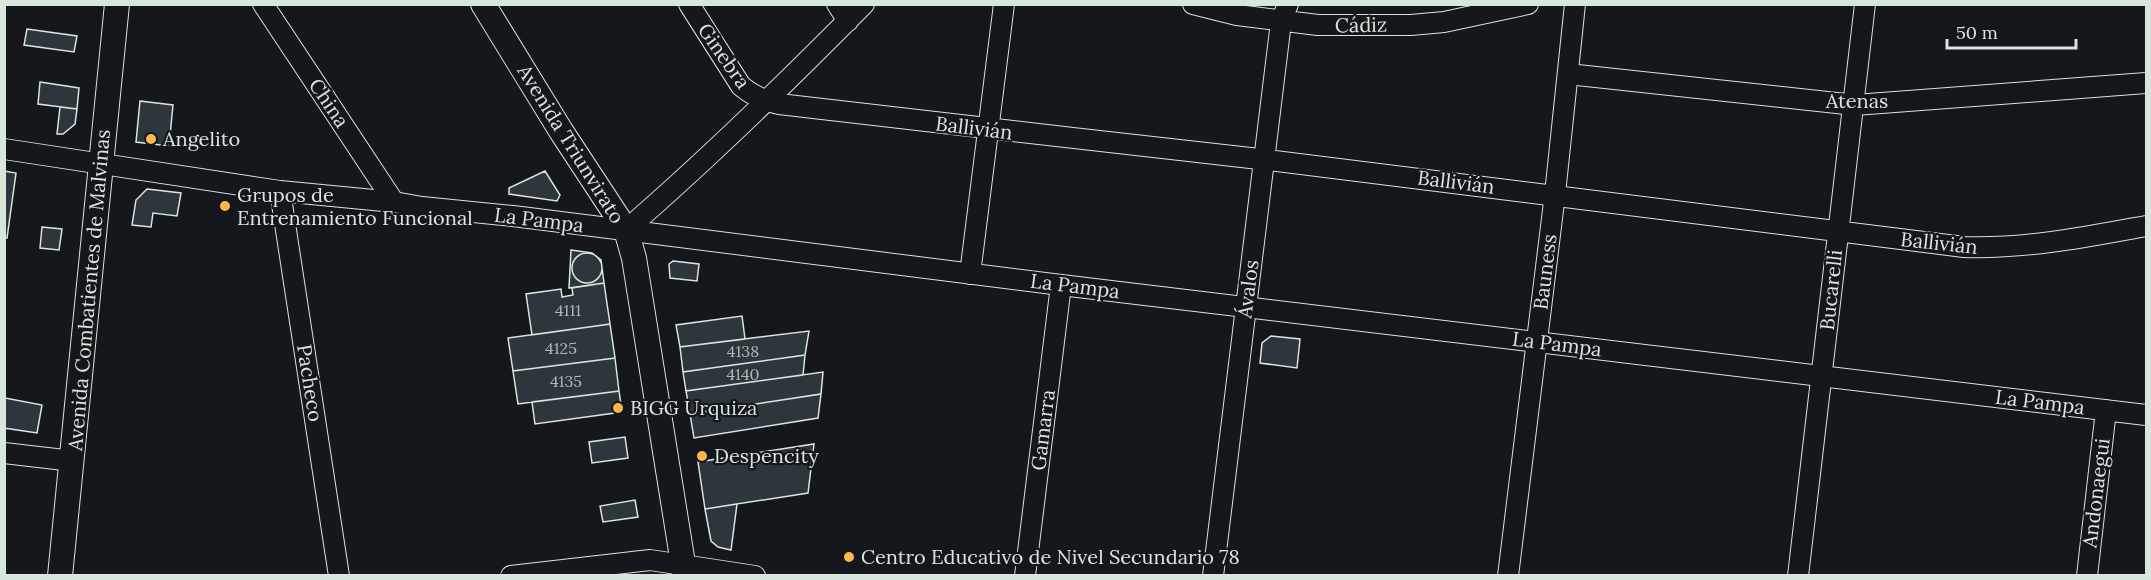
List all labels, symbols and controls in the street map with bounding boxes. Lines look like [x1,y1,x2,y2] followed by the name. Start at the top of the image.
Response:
[1335,12,1387,37] street label: Cádiz
[1947,12,2076,50] scale bar
[693,18,756,93] street label: Ginebra
[1956,21,1998,44] text: 50 m
[512,59,630,228] street label: Avenida Triunvirato
[304,73,355,132] street label: China
[1825,88,1888,113] street label: Atenas
[934,110,1014,145] street label: Ballivián
[162,126,240,151] place label: Angelito
[62,128,115,453] street label: Avenida Combatientes de Malvinas
[144,132,158,146] marker: Angelito
[1416,164,1496,199] street label: Ballivián
[237,182,473,230] place label: Grupos de Entrenamiento Funcional
[218,199,232,213] marker: Grupos de Entrenamiento Funcional
[493,202,585,237] street label: La Pampa
[1899,226,1979,259] street label: Ballivián
[1527,233,1562,311] street label: Bauness
[1814,248,1847,332] street label: Bucarelli
[1231,258,1263,321] street label: Ávalos
[1029,268,1121,303] street label: La Pampa
[555,300,581,320] house number: 4111
[1511,326,1603,361] street label: La Pampa
[545,338,577,358] house number: 4125
[727,341,759,361] house number: 4138
[292,342,329,423] street label: Pacheco
[726,364,760,384] house number: 4140
[550,371,582,391] house number: 4135
[1994,384,2086,419] street label: La Pampa
[1025,388,1060,472] street label: Gamarra
[630,395,757,420] place label: BIGG Urquiza
[611,401,625,415] marker: BIGG Urquiza
[2076,437,2115,550] street label: Andonaegui
[714,443,819,468] place label: Despencity
[695,449,709,463] marker: Despencity
[861,544,1240,569] place label: Centro Educativo de Nivel Secundario 78
[842,550,856,564] marker: Centro Educativo de Nivel Secundario 78

